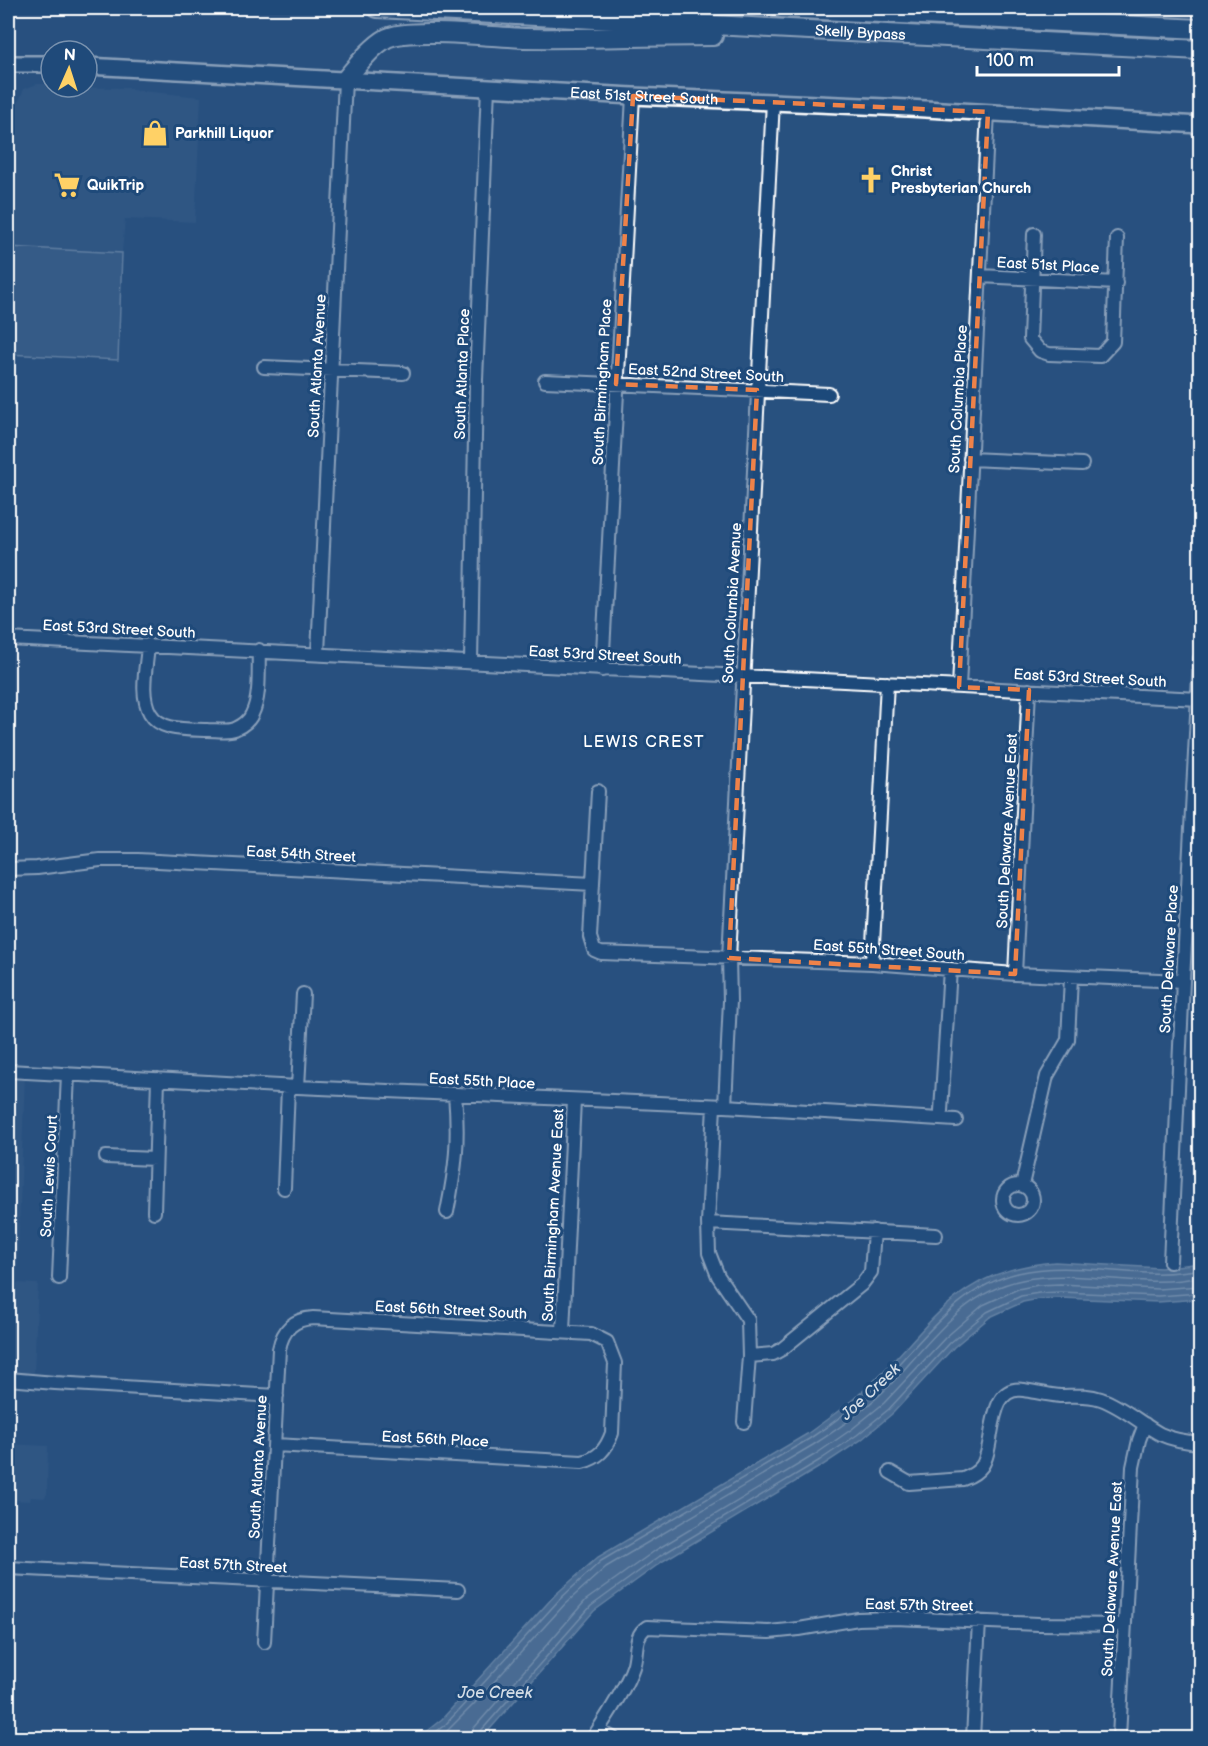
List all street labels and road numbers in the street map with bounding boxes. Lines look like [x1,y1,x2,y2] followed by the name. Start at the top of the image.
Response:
[815,21,907,45] street label: Skelly Bypass
[569,84,719,110] street label: East 51st Street South
[996,253,1100,278] street label: East 51st Place
[304,294,331,438] street label: South Atlanta Avenue
[589,298,616,466] street label: South Birmingham Place
[451,308,474,440] street label: South Atlanta Place
[945,324,972,474] street label: South Columbia Place
[627,360,785,387] street label: East 52nd Street South
[719,522,746,684] street label: South Columbia Avenue
[42,616,196,643] street label: East 53rd Street South
[528,642,682,669] street label: East 53rd Street South
[1013,665,1167,692] street label: East 53rd Street South
[993,733,1022,929] street label: South Delaware Avenue East
[246,842,357,867] street label: East 54th Street
[1156,884,1183,1034] street label: South Delaware Place
[813,936,965,965] street label: East 55th Street South
[428,1069,536,1094] street label: East 55th Place
[538,1108,569,1322] street label: South Birmingham Avenue East
[37,1114,62,1238] street label: South Lewis Court
[374,1297,528,1324] street label: East 56th Street South
[245,1395,272,1539] street label: South Atlanta Avenue
[381,1427,489,1452] street label: East 56th Place
[1098,1481,1127,1677] street label: South Delaware Avenue East
[178,1553,288,1578] street label: East 57th Street
[865,1595,974,1616] street label: East 57th Street

